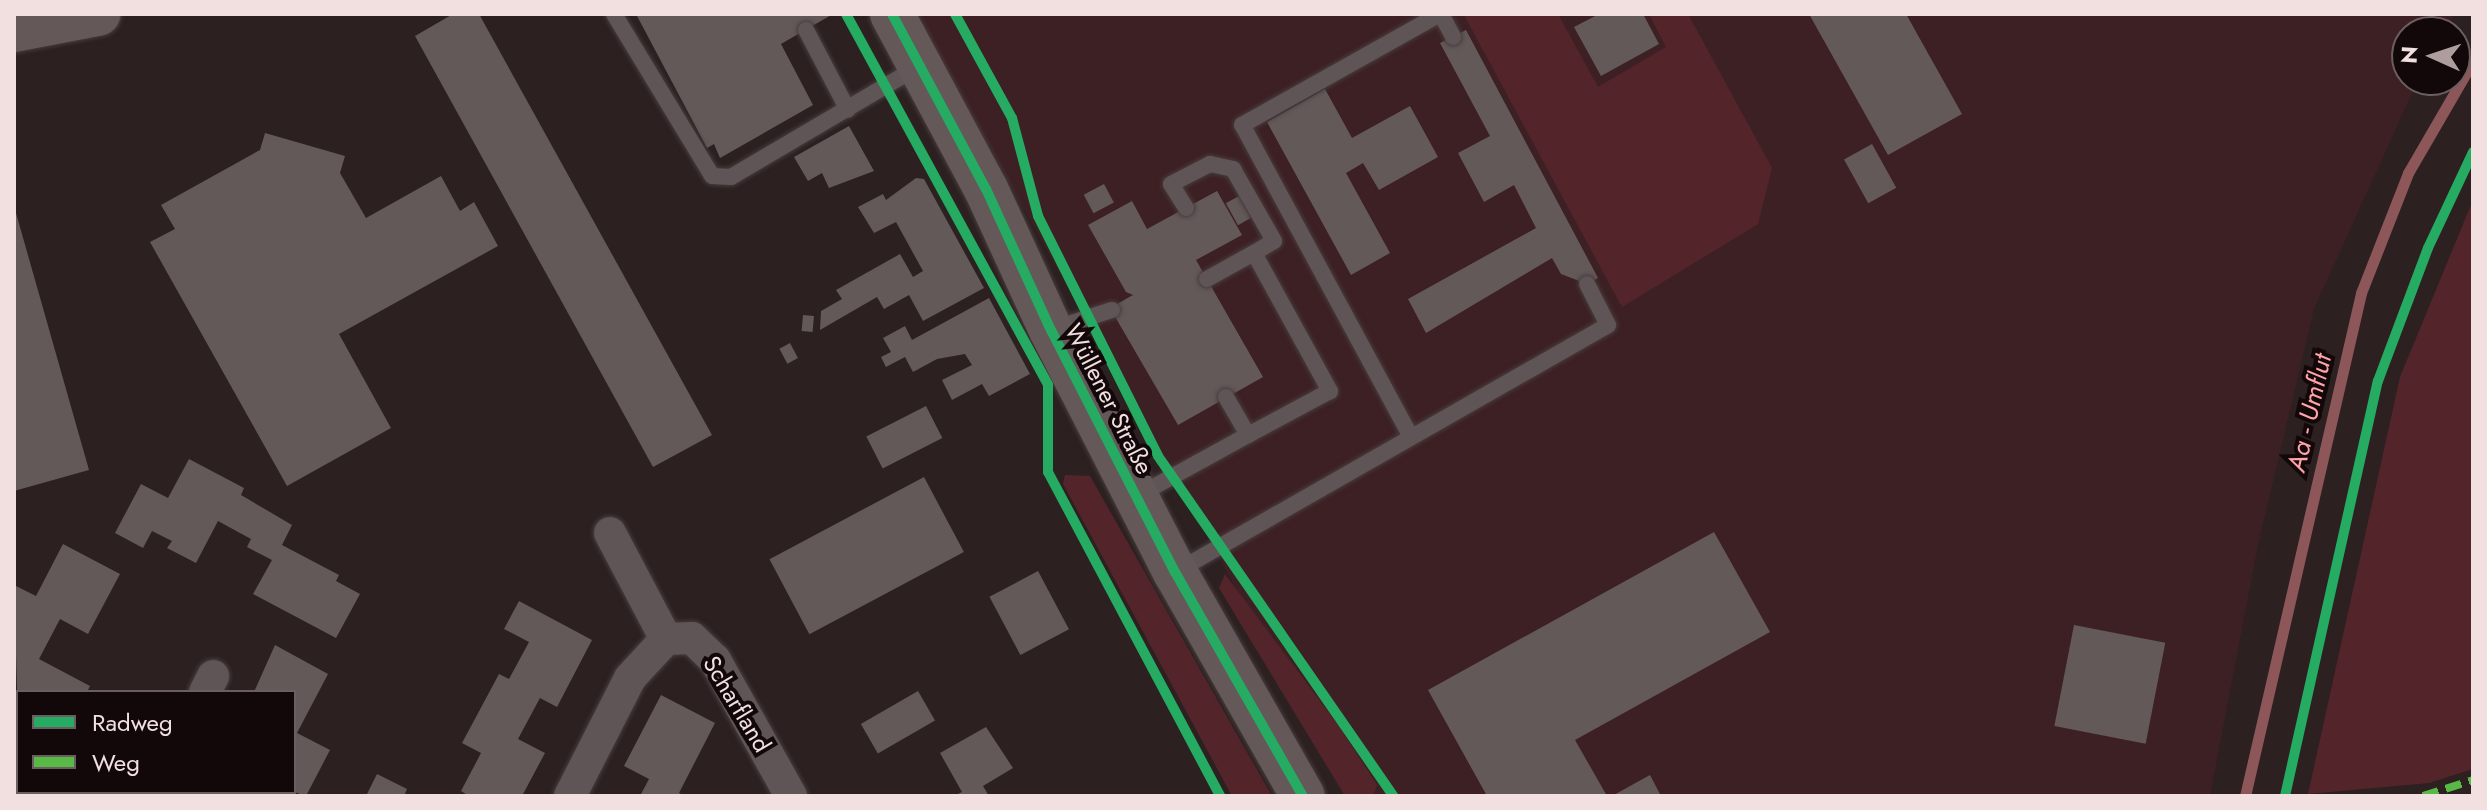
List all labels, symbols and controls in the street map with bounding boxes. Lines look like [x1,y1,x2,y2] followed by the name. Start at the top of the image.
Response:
[2391,16,2471,96] north arrow
[2393,45,2425,64] text: N
[1059,319,1159,479] street label: Wüllener Straße
[2281,351,2339,475] water label: Aa - Umflut
[697,651,777,757] street label: Scharfland
[16,690,296,794] legend
[92,705,173,740] text: Radweg
[92,745,140,780] text: Weg

